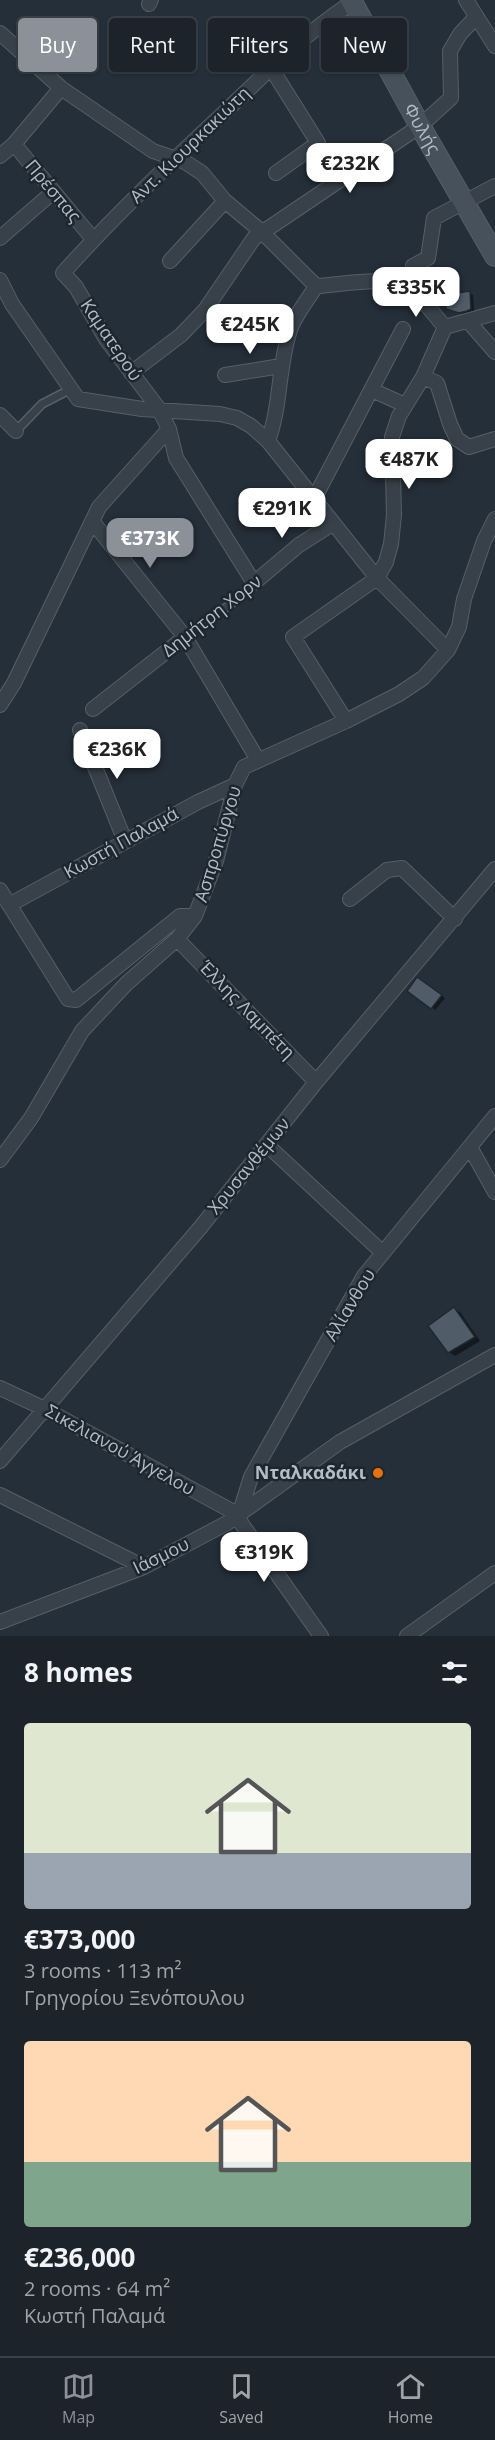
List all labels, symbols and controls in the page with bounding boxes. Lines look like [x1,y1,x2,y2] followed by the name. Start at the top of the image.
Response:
[18,18,97,72] chip: Buy
[109,18,196,72] chip: Rent
[208,18,309,72] chip: Filters
[321,18,407,72] chip: New
[124,81,255,208] street label: Αντ. Κιουρκακιώτη
[399,99,447,158] street label: Φυλής
[308,143,392,194] pin: €232K
[320,149,380,176] text: €232K
[20,154,87,227] street label: Πρέσπας
[374,267,458,318] pin: €335K
[386,273,446,300] text: €335K
[76,294,148,385] street label: Καματερού
[208,304,292,355] pin: €245K
[220,310,280,337] text: €245K
[367,439,451,490] pin: €487K
[379,445,439,472] text: €487K
[240,488,324,539] pin: €291K
[252,494,312,521] text: €291K
[108,518,192,569] pin: €373K
[120,524,180,551] text: €373K
[157,569,266,662] street label: Δημήτρη Χορν
[75,729,159,780] pin: €236K
[87,735,147,762] text: €236K
[188,783,246,905] street label: Ασπροπύργου
[59,801,182,883] street label: Κωστή Παλαμά
[194,954,301,1064] street label: Έλλης Λαμπέτη
[202,1112,295,1219] street label: Χρυσανθέμων
[318,1264,380,1345] street label: Αλίανθου
[42,1398,199,1500] street label: Σικελιανού Άγγελου
[255,1460,366,1484] place label: Νταλκαδάκι
[371,1466,385,1480] marker: Νταλκαδάκι
[128,1531,193,1579] street label: Ιάσμου
[222,1532,306,1583] pin: €319K
[234,1538,294,1565] text: €319K
[24,1654,133,1690] text: 8 homes
[438,1656,471,1689] icon: filters
[194,1762,302,1870] icon: home
[24,1921,135,1957] text: €373,000
[24,1957,182,1984] text: 3 rooms · 113 m²
[24,1984,245,2011] text: Γρηγορίου Ξενόπουλου
[194,2080,302,2188] icon: home
[24,2239,135,2275] text: €236,000
[24,2275,170,2302] text: 2 rooms · 64 m²
[24,2302,165,2329] text: Κωστή Παλαμά
[62,2370,95,2428] tab: Map
[219,2370,264,2428] tab: Saved
[388,2370,433,2428] tab: Home

